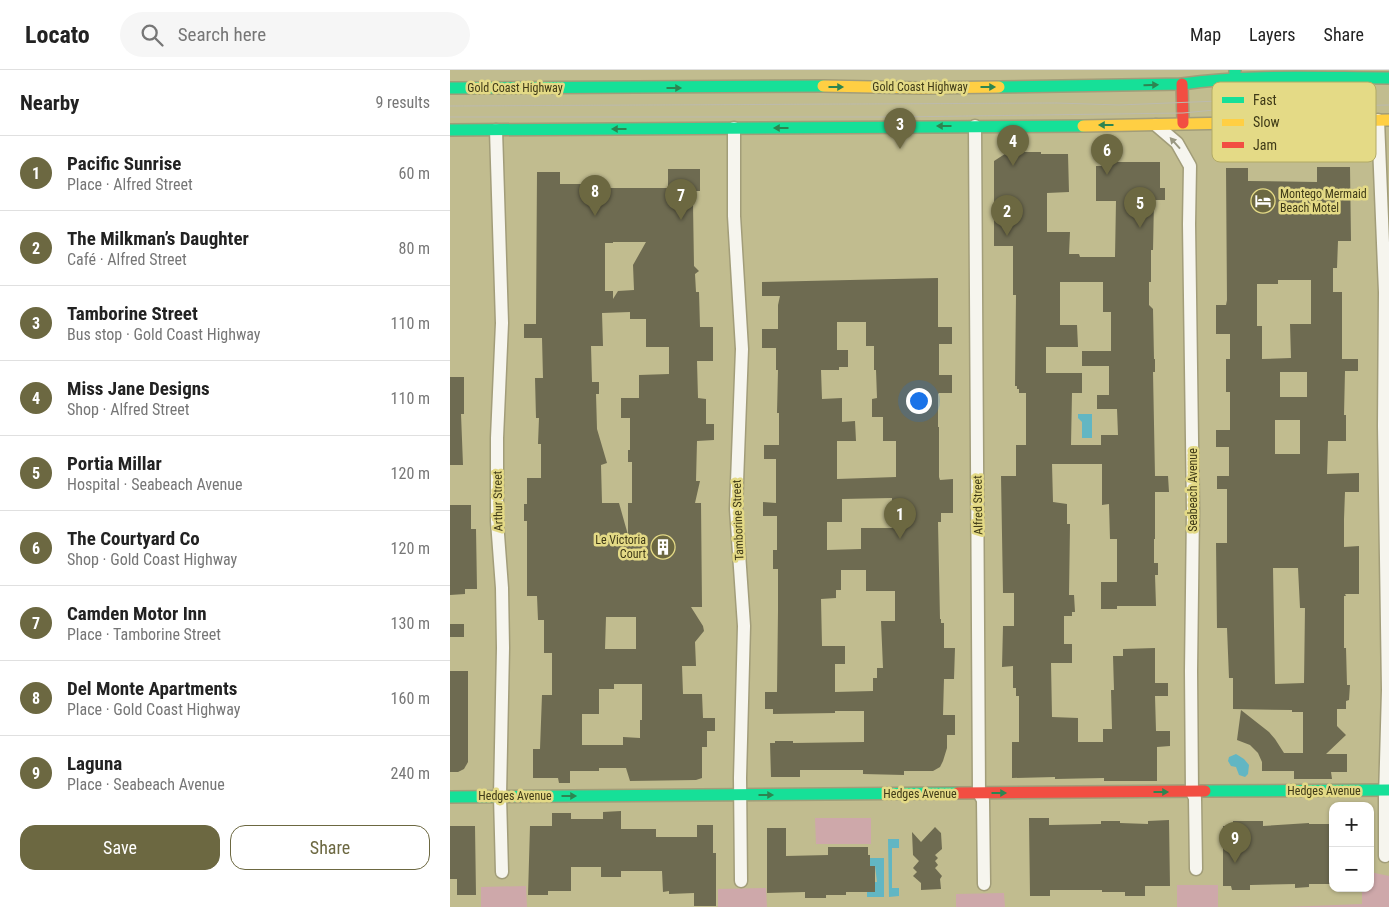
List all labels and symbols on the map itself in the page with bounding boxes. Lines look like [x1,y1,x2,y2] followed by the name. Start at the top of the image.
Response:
[872,80,968,94] street label: Gold Coast Highway
[1143,80,1159,88] one-way arrow
[467,81,563,95] street label: Gold Coast Highway
[1212,82,1376,162] legend
[828,83,844,91] one-way arrow
[980,83,996,91] one-way arrow
[666,84,682,92] one-way arrow
[1253,92,1277,108] text: Fast
[884,108,916,149] pin: 3
[1253,114,1280,130] text: Slow
[1098,121,1114,129] one-way arrow
[936,122,952,130] one-way arrow
[773,124,789,132] one-way arrow
[611,125,627,133] one-way arrow
[997,125,1029,166] pin: 4
[1091,134,1123,175] pin: 6
[1170,137,1181,149] one-way arrow
[1253,137,1277,153] text: Jam
[579,175,611,216] pin: 8
[665,179,697,220] pin: 7
[1124,187,1156,228] pin: 5
[1280,187,1367,215] place label: Montego Mermaid Beach Motel
[1250,188,1276,214] hotel icon: Montego Mermaid Beach Motel
[991,195,1023,236] pin: 2
[906,388,932,414] your location
[1186,448,1200,532] street label: Seabeach Avenue
[490,470,506,531] street label: Arthur Street
[970,475,986,535] street label: Alfred Street
[730,479,746,561] street label: Tamborine Street
[884,498,916,539] pin: 1
[595,533,646,561] place label: Le Victoria Court
[650,534,676,560] building icon: Le Victoria Court
[1287,784,1361,798] street label: Hedges Avenue
[883,787,957,801] street label: Hedges Avenue
[1153,788,1169,796] one-way arrow
[478,789,552,803] street label: Hedges Avenue
[991,789,1007,797] one-way arrow
[758,791,774,799] one-way arrow
[561,792,577,800] one-way arrow
[1219,822,1251,863] pin: 9

